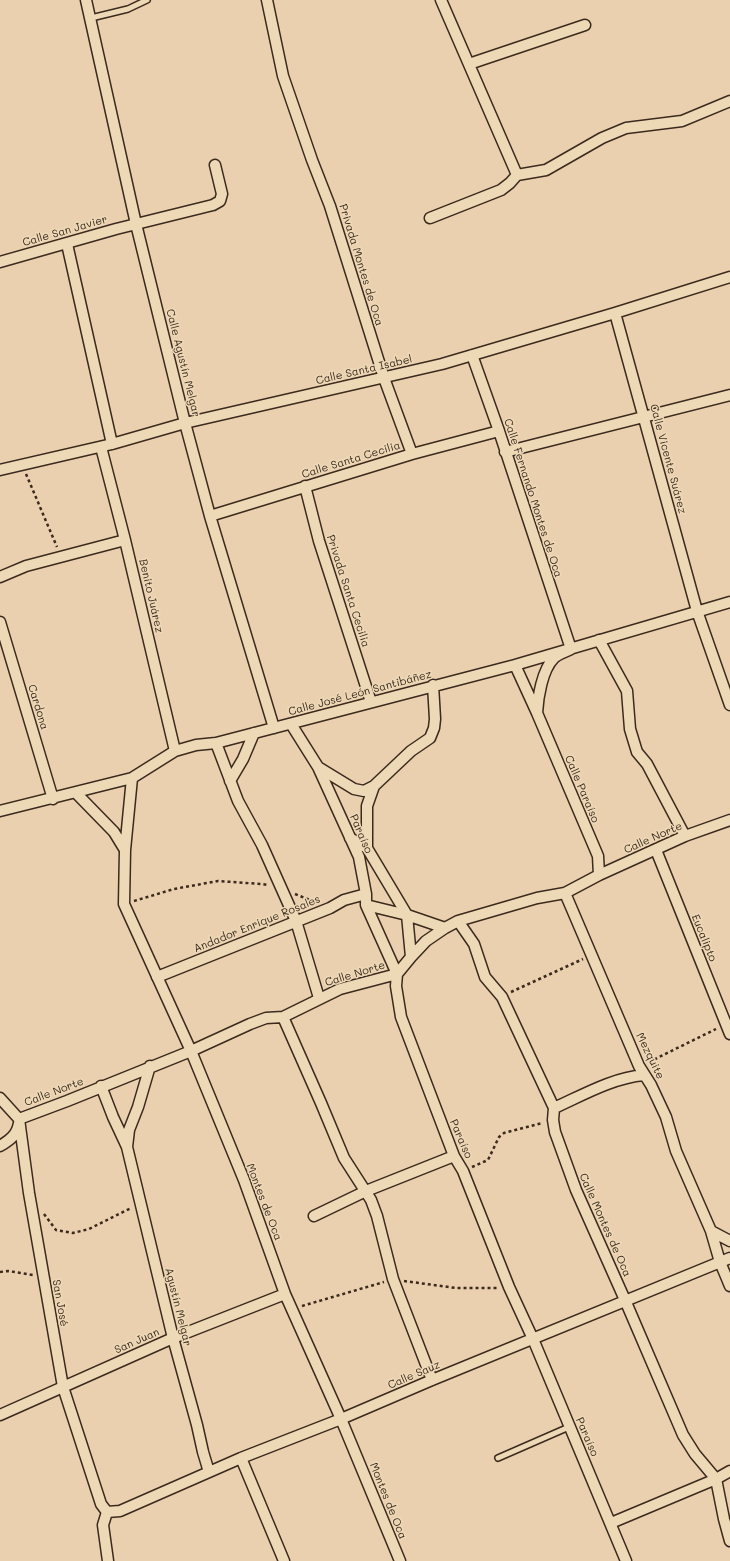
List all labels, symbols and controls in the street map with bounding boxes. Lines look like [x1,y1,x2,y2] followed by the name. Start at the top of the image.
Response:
[336,202,386,328] street label: Privada Montes de Oca
[21,213,109,249] street label: Calle San Javier
[163,308,203,418] street label: Calle Agustín Melgar
[315,352,413,388] street label: Calle Santa Isabel
[647,403,689,515] street label: Calle Vicente Suárez
[501,417,565,579] street label: Calle Fernando Montes de Oca
[300,439,402,481] street label: Calle Santa Cecilia
[324,533,372,649] street label: Privada Santa Cecilia
[136,558,166,634] street label: Benito Juárez
[287,668,433,718] street label: Calle José León Santibáñez
[25,683,51,731] street label: Cardona
[562,753,602,825] street label: Calle Paraíso
[347,812,375,856] street label: Paraíso
[622,819,684,857] street label: Calle Norte
[192,893,322,955] street label: Andador Enrique Rosales
[689,912,719,964] street label: Eucalipto
[323,959,387,989] street label: Calle Norte
[633,1031,667,1081] street label: Mezquite
[23,1075,85,1109] street label: Calle Norte
[447,1117,475,1161] street label: Paraíso
[243,1162,285,1242] street label: Montes de Oca
[576,1171,634,1279] street label: Calle Montes de Oca
[162,1266,194,1348] street label: Agustín Melgar
[49,1279,71,1327] street label: San José
[113,1325,161,1357] street label: San Juan
[386,1358,442,1392] street label: Calle Sauz
[573,1415,601,1459] street label: Paraíso
[367,1461,409,1541] street label: Montes de Oca

